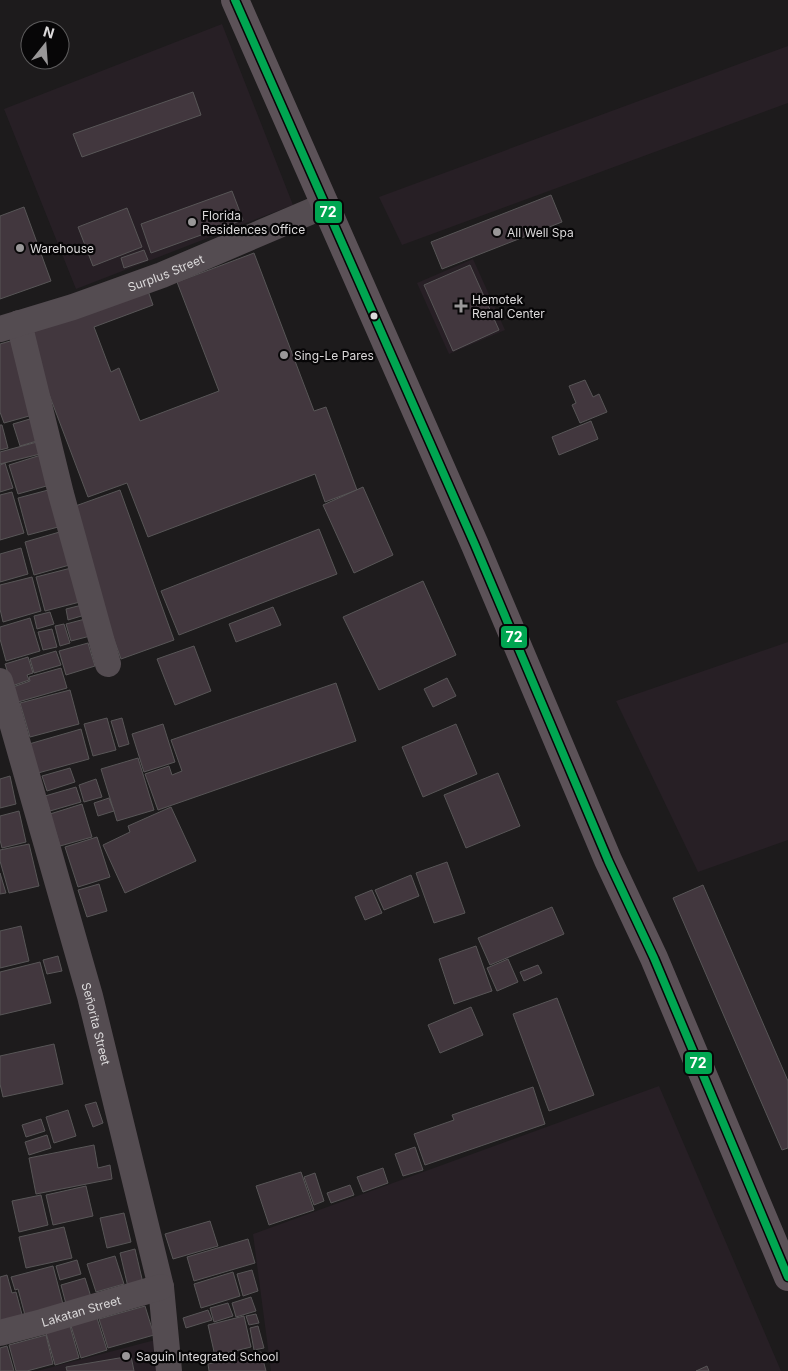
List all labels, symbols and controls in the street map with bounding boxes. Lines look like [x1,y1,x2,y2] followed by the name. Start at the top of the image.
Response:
[20,20,70,70] north arrow
[41,22,57,42] text: N
[314,200,343,224] line badge: 72
[320,203,337,220] text: 72
[202,208,305,237] place label: Florida Residences Office
[186,216,198,228] marker: Florida Residences Office
[507,225,574,240] place label: All Well Spa
[491,226,503,238] marker: All Well Spa
[30,241,94,256] place label: Warehouse
[14,242,26,254] marker: Warehouse
[126,251,206,294] street label: Surplus Street
[472,292,545,321] place label: Hemotek Renal Center
[454,299,468,313] marker: Hemotek Renal Center
[369,311,379,321] unlabelled marker
[294,348,374,363] place label: Sing-Le Pares
[278,349,290,361] marker: Sing-Le Pares
[500,625,528,649] line badge: 72
[506,628,523,645] text: 72
[79,981,114,1067] street label: Señorita Street
[684,1051,713,1075] line badge: 72
[690,1054,707,1071] text: 72
[39,1292,122,1329] street label: Lakatan Street
[136,1349,278,1364] place label: Saguin Integrated School
[120,1350,132,1362] marker: Saguin Integrated School

